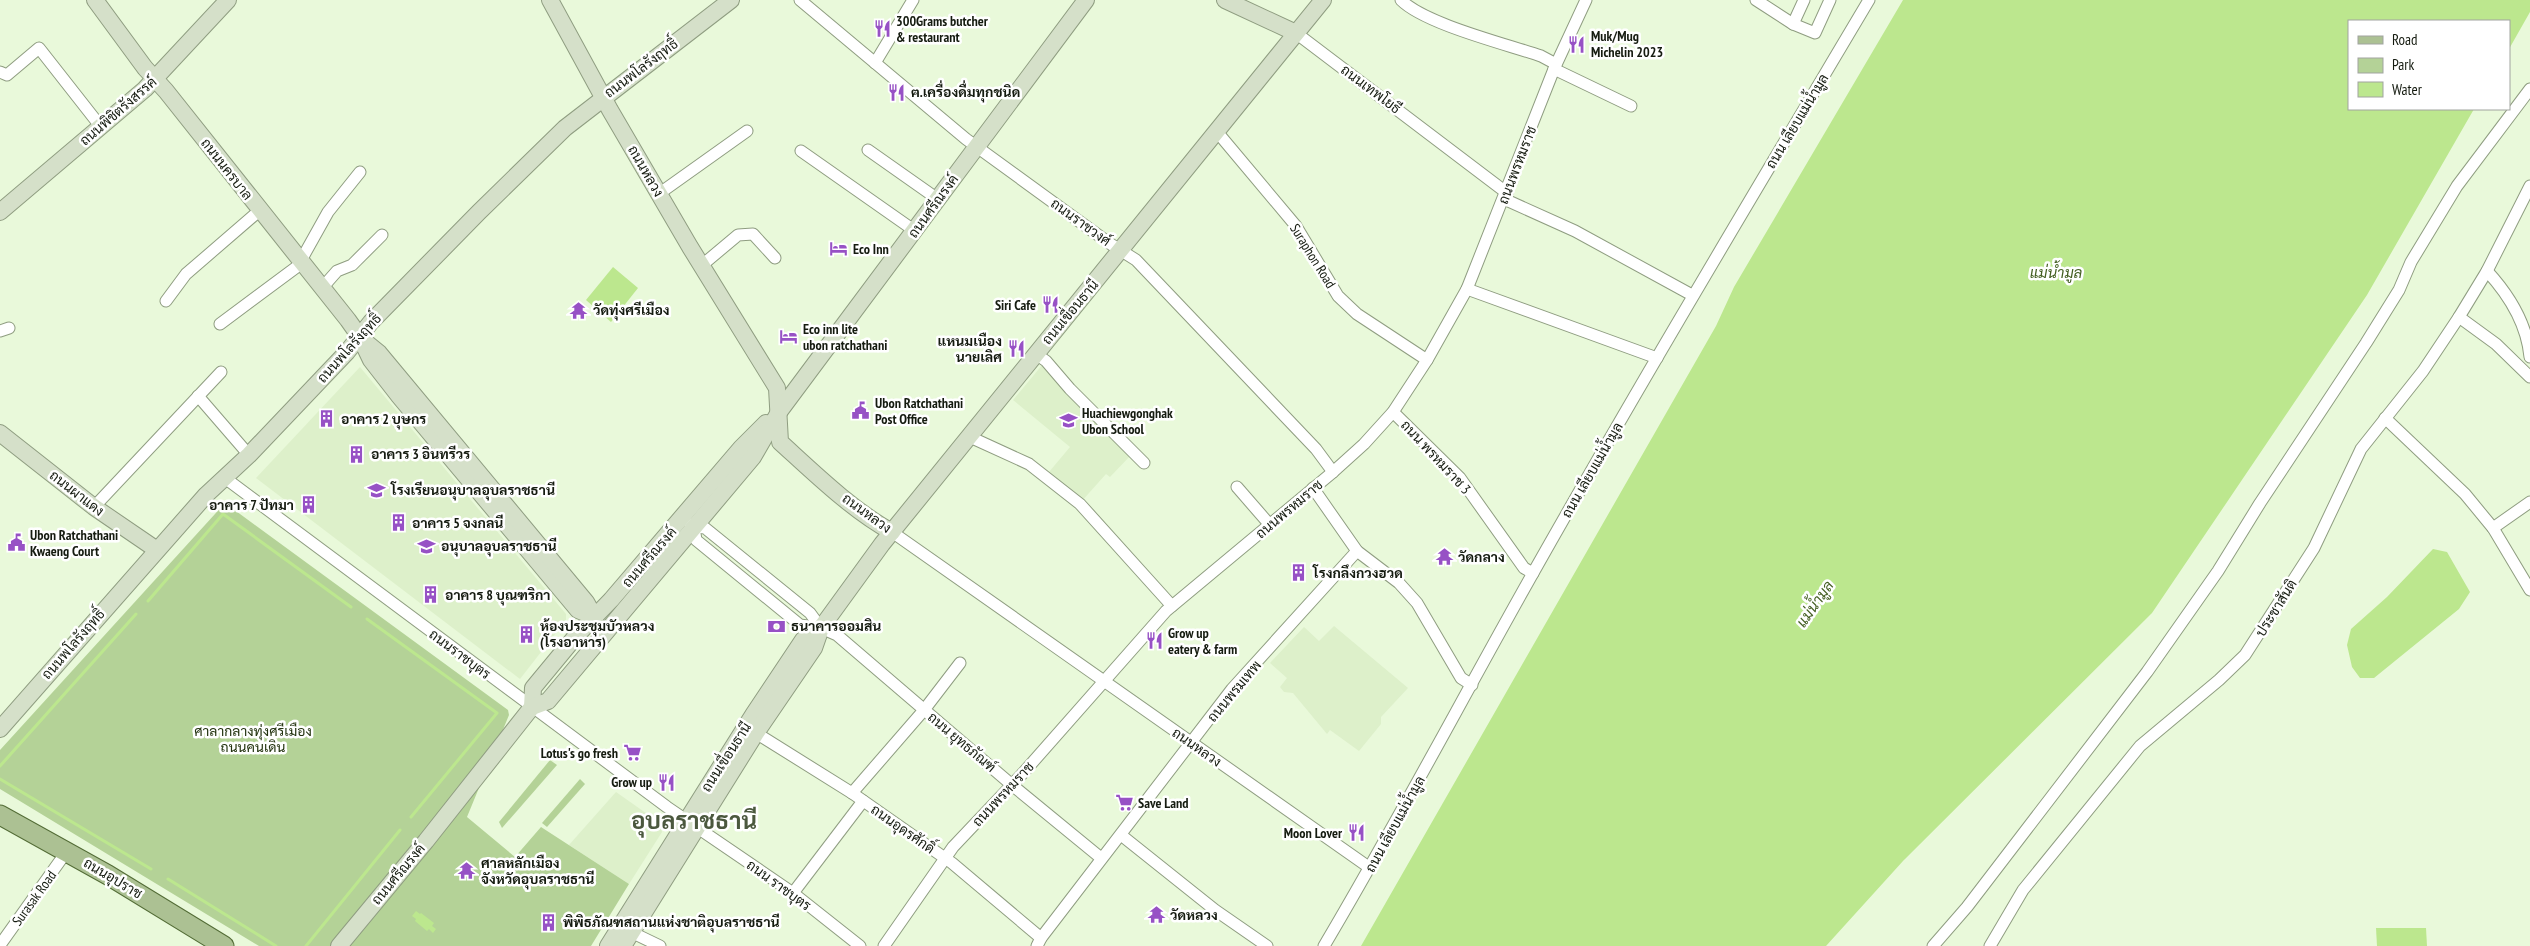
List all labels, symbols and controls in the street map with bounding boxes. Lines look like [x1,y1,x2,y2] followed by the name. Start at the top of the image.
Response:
[896,12,989,46] place label: 300Grams butcher & restaurant
[872,19,892,39] restaurant icon: 300Grams butcher & restaurant
[2348,20,2510,110] legend
[1591,27,1663,61] place label: Muk/Mug Michelin 2023
[2392,30,2418,49] text: Road
[599,32,682,102] street label: ถนนพโลรังฤทธิ์
[1567,34,1587,54] restaurant icon: Muk/Mug Michelin 2023
[2392,55,2414,74] text: Park
[1337,61,1405,118] street label: ถนนเทพโยธี
[1759,69,1833,172] street label: ถนน เลียบแม่น้ำมูล
[76,73,160,149] street label: ถนนพิชิตรังสรรค์
[911,80,1020,103] place label: ฅ.เครื่องดื่มทุกชนิด
[2392,80,2423,99] text: Water
[887,82,907,102] restaurant icon: ฅ.เครื่องดื่มทุกชนิด
[1494,123,1540,207] street label: ถนนพรหมราช
[197,134,257,204] street label: ถนนนครบาล
[624,142,668,200] street label: ถนนหลวง
[904,171,962,241] street label: ถนนศรีณรงค์
[1047,194,1115,250] street label: ถนนราชวงศ์
[1286,220,1340,292] street label: Suraphon Road
[829,239,849,259] hotel icon: Eco Inn
[853,240,889,258] place label: Eco Inn
[2030,260,2083,283] water label: แม่น้ำมูล
[1035,274,1102,348] street label: ถนนเขื่อนธานี
[1040,295,1060,315] restaurant icon: Siri Cafe
[995,296,1036,314] place label: Siri Cafe
[569,300,589,320] temple icon: วัดทุ่งศรีเมือง
[593,301,670,321] place label: วัดทุ่งศรีเมือง
[311,307,385,387] street label: ถนนพโลรังฤทธิ์
[803,320,887,354] place label: Eco inn lite ubon ratchathani
[779,327,799,347] hotel icon: Eco inn lite ubon ratchathani
[938,332,1002,366] place label: แหนมเนือง นายเลิศ
[1006,339,1026,359] restaurant icon: แหนมเนือง นายเลิศ
[875,394,963,428] place label: Ubon Ratchathani Post Office
[851,401,871,421] public building icon: Ubon Ratchathani Post Office
[1082,404,1173,438] place label: Huachiewgonghak Ubon School
[317,409,337,429] building icon: อาคาร 2 บุษกร
[341,410,426,430] place label: อาคาร 2 บุษกร
[1058,411,1078,431] school or university icon: Huachiewgonghak Ubon School
[1397,416,1475,498] street label: ถนน พรหมราช 3
[1555,417,1628,522] street label: ถนน เลียบแม่น้ำมูล
[347,444,367,464] building icon: อาคาร 3 อินทรีวร
[371,445,470,463] place label: อาคาร 3 อินทรีวร
[46,466,108,520] street label: ถนนผาแดง
[1252,476,1326,542] street label: ถนนพรหมราช
[367,480,387,500] school or university icon: โรงเรียนอนุบาลอุบลราชธานี
[390,481,555,501] place label: โรงเรียนอนุบาลอุบลราชธานี
[839,489,895,537] street label: ถนนหลวง
[298,495,318,515] building icon: อาคาร 7 ปัทมา
[209,496,294,514] place label: อาคาร 7 ปัทมา
[388,513,408,533] building icon: อาคาร 5 จงกลนี
[412,514,504,532] place label: อาคาร 5 จงกลนี
[618,523,680,591] street label: ถนนศรีณรงค์
[30,526,118,560] place label: Ubon Ratchathani Kwaeng Court
[6,533,26,553] public building icon: Ubon Ratchathani Kwaeng Court
[417,536,437,556] school or university icon: อนุบาลอุบลราชธานี
[441,537,557,557] place label: อนุบาลอุบลราชธานี
[1434,547,1454,567] temple icon: วัดกลาง
[1458,548,1505,566] place label: วัดกลาง
[1289,563,1309,583] building icon: โรงกลึงกวงฮวด
[1312,564,1403,582] place label: โรงกลึงกวงฮวด
[1789,575,1838,631] water label: แม่น้ำมูล
[2251,576,2301,640] street label: ประชาสันติ
[421,585,441,605] building icon: อาคาร 8 บุณฑริกา
[445,586,550,606] place label: อาคาร 8 บุณฑริกา
[35,603,109,683] street label: ถนนพโลรังฤทธิ์
[767,616,787,636] bank icon: ธนาคารออมสิน
[540,617,654,651] place label: ห้องประชุมบัวหลวง (โรงอาหาร)
[791,617,881,635] place label: ธนาคารออมสิน
[516,624,536,644] building icon: ห้องประชุมบัวหลวง (โรงอาหาร)
[1168,624,1237,658] place label: Grow up eatery & farm
[425,625,494,684] street label: ถนนราชบุตร
[1144,631,1164,651] restaurant icon: Grow up eatery & farm
[1203,656,1265,726] street label: ถนนพรมเทพ
[923,708,1000,777] street label: ถนน ยุทธภัณฑ์
[694,717,755,795] street label: ถนนเขื่อนธานี
[194,722,312,756] park label: ศาลากลางทุ่งศรีเมือง ถนนคนเดิน
[1169,723,1225,771] street label: ถนนหลวง
[622,743,642,763] supermarket icon: Lotus's go fresh
[541,744,618,762] place label: Lotus's go fresh
[968,758,1038,830] street label: ถนนพรหมราช
[1358,771,1430,876] street label: ถนน เลียบแม่น้ำมูล
[656,772,676,792] restaurant icon: Grow up
[611,773,652,791] place label: Grow up
[1114,793,1134,813] supermarket icon: Save Land
[1138,794,1189,812] place label: Save Land
[867,798,940,858] street label: ถนนอุดรศักดิ์
[631,805,757,838] district label: อุบลราชธานี
[1346,823,1366,843] restaurant icon: Moon Lover
[1284,824,1343,842] place label: Moon Lover
[367,840,429,908] street label: ถนนศรีณรงค์
[80,853,146,903] street label: ถนนอุปราช
[481,854,595,890] place label: ศาลหลักเมือง จังหวัดอุบลราชธานี
[743,856,815,915] street label: ถนน ราชบุตร
[457,861,477,881] temple icon: ศาลหลักเมือง จังหวัดอุบลราชธานี
[8,867,60,929] street label: Surasak Road
[1146,905,1166,925] temple icon: วัดหลวง
[1170,906,1218,924] place label: วัดหลวง
[539,912,559,932] building icon: พิพิธภัณฑสถานแห่งชาติอุบลราชธานี
[563,913,780,933] place label: พิพิธภัณฑสถานแห่งชาติอุบลราชธานี

